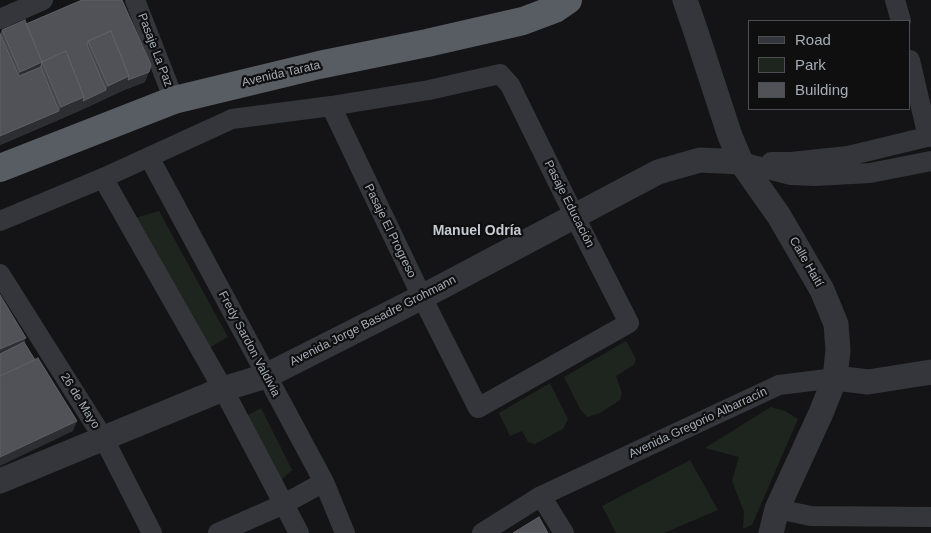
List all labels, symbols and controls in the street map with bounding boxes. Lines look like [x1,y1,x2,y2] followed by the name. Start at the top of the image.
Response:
[134,11,176,89] street label: Pasaje La Paz
[748,20,911,110] legend
[795,31,831,48] text: Road
[795,56,826,73] text: Park
[240,58,322,90] street label: Avenida Tarata
[795,81,848,98] text: Building
[541,158,597,250] street label: Pasaje Educación
[361,182,419,280] street label: Pasaje El Progreso
[433,223,521,239] district label: Manuel Odría
[786,234,826,290] street label: Calle Haití
[288,273,458,369] street label: Avenida Jorge Basadre Grohmann
[215,289,283,399] street label: Fredy Sardon Valdivia
[57,371,103,431] street label: 26 de Mayo
[626,385,770,461] street label: Avenida Gregorio Albarracín

